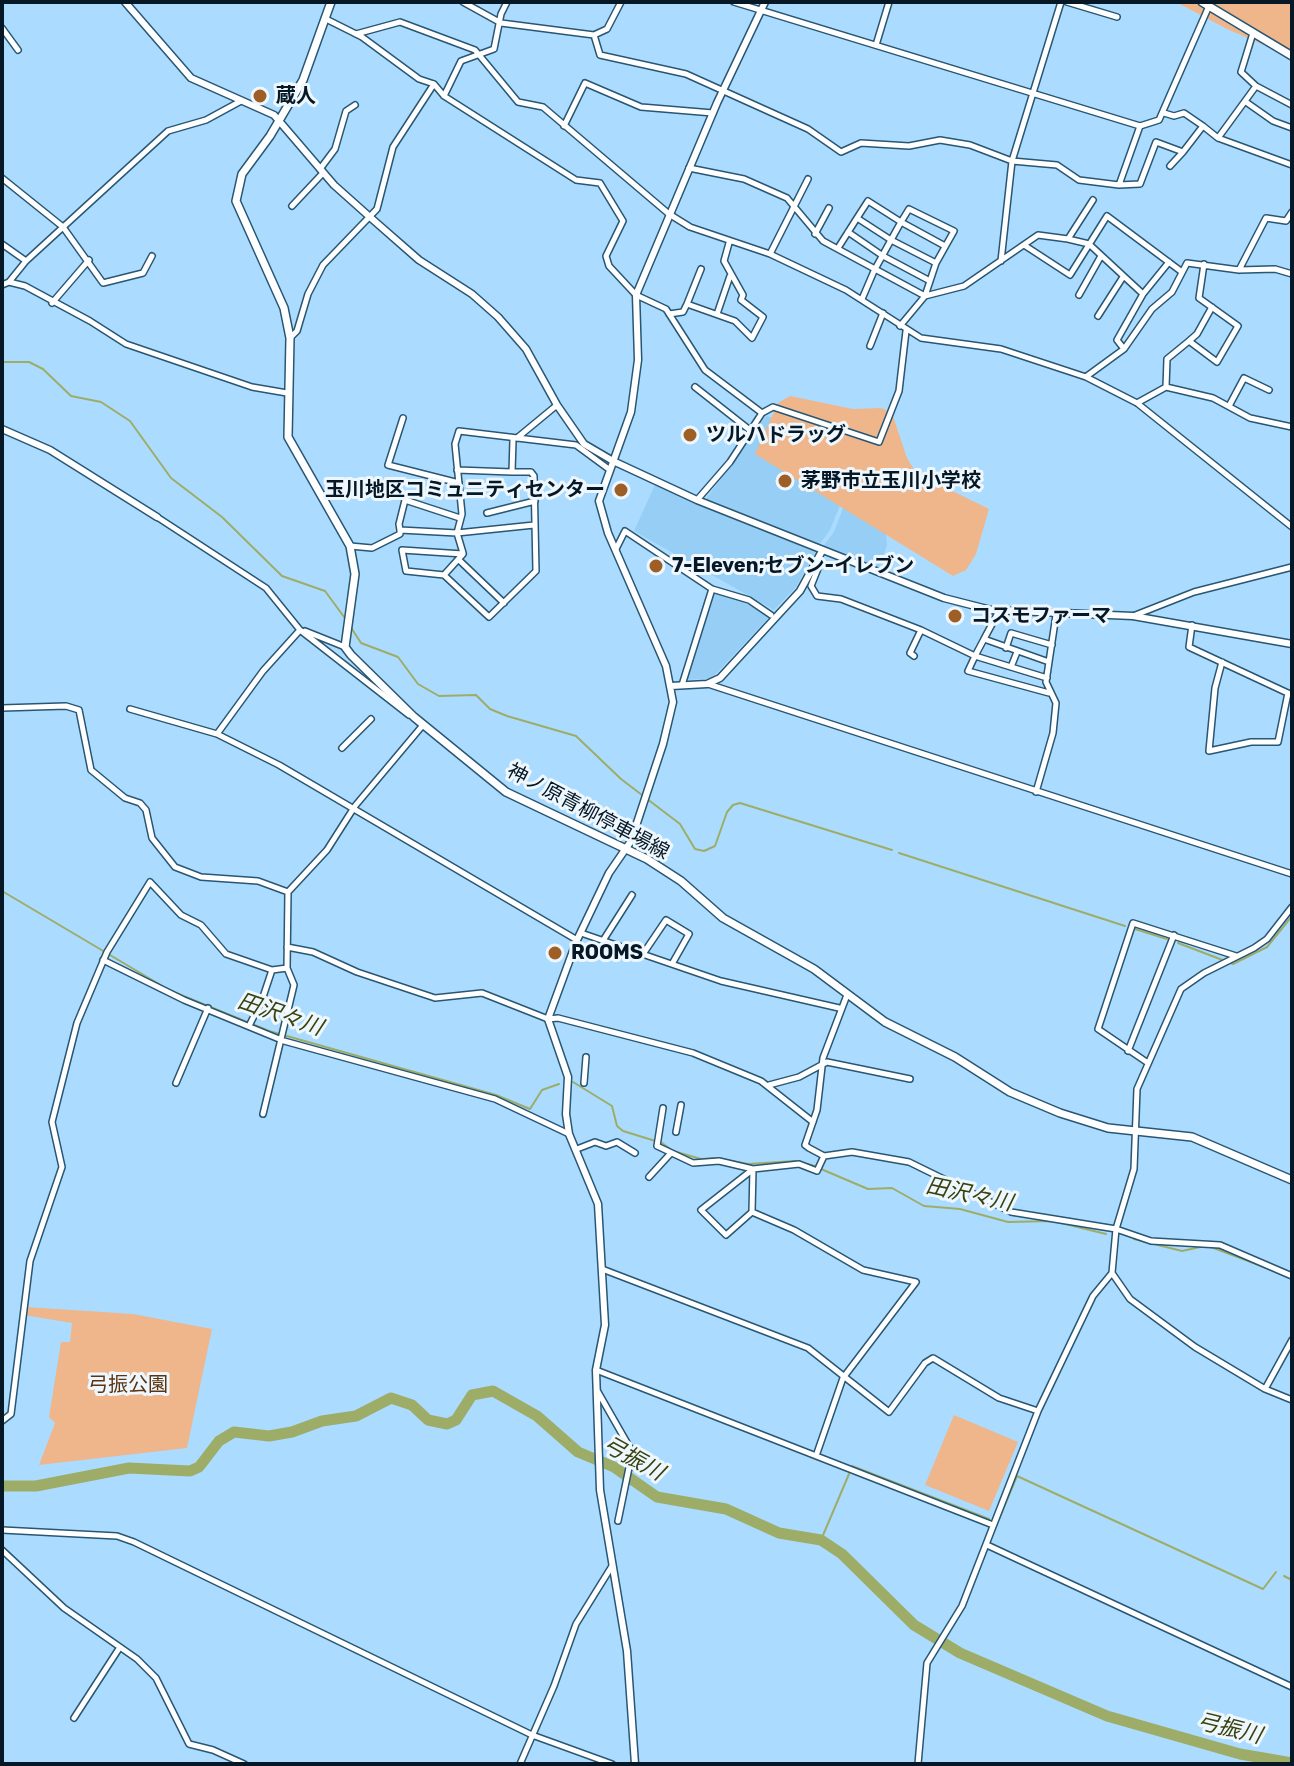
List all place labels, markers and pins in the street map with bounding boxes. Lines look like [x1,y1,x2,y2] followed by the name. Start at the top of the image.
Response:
[276,84,316,108] place label: 蔵人
[251,87,269,105] marker: 蔵人
[706,423,846,447] place label: ツルハドラッグ
[681,426,699,444] marker: ツルハドラッグ
[801,469,981,493] place label: 茅野市立玉川小学校
[776,472,794,490] marker: 茅野市立玉川小学校
[325,478,605,502] place label: 玉川地区コミュニティセンター
[612,481,630,499] marker: 玉川地区コミュニティセンター
[672,554,914,578] place label: 7-Eleven;セブン-イレブン
[647,557,665,575] marker: 7-Eleven;セブン-イレブン
[971,604,1111,628] place label: コスモファーマ
[946,607,964,625] marker: コスモファーマ
[571,941,643,965] place label: ROOMS
[546,944,564,962] marker: ROOMS

